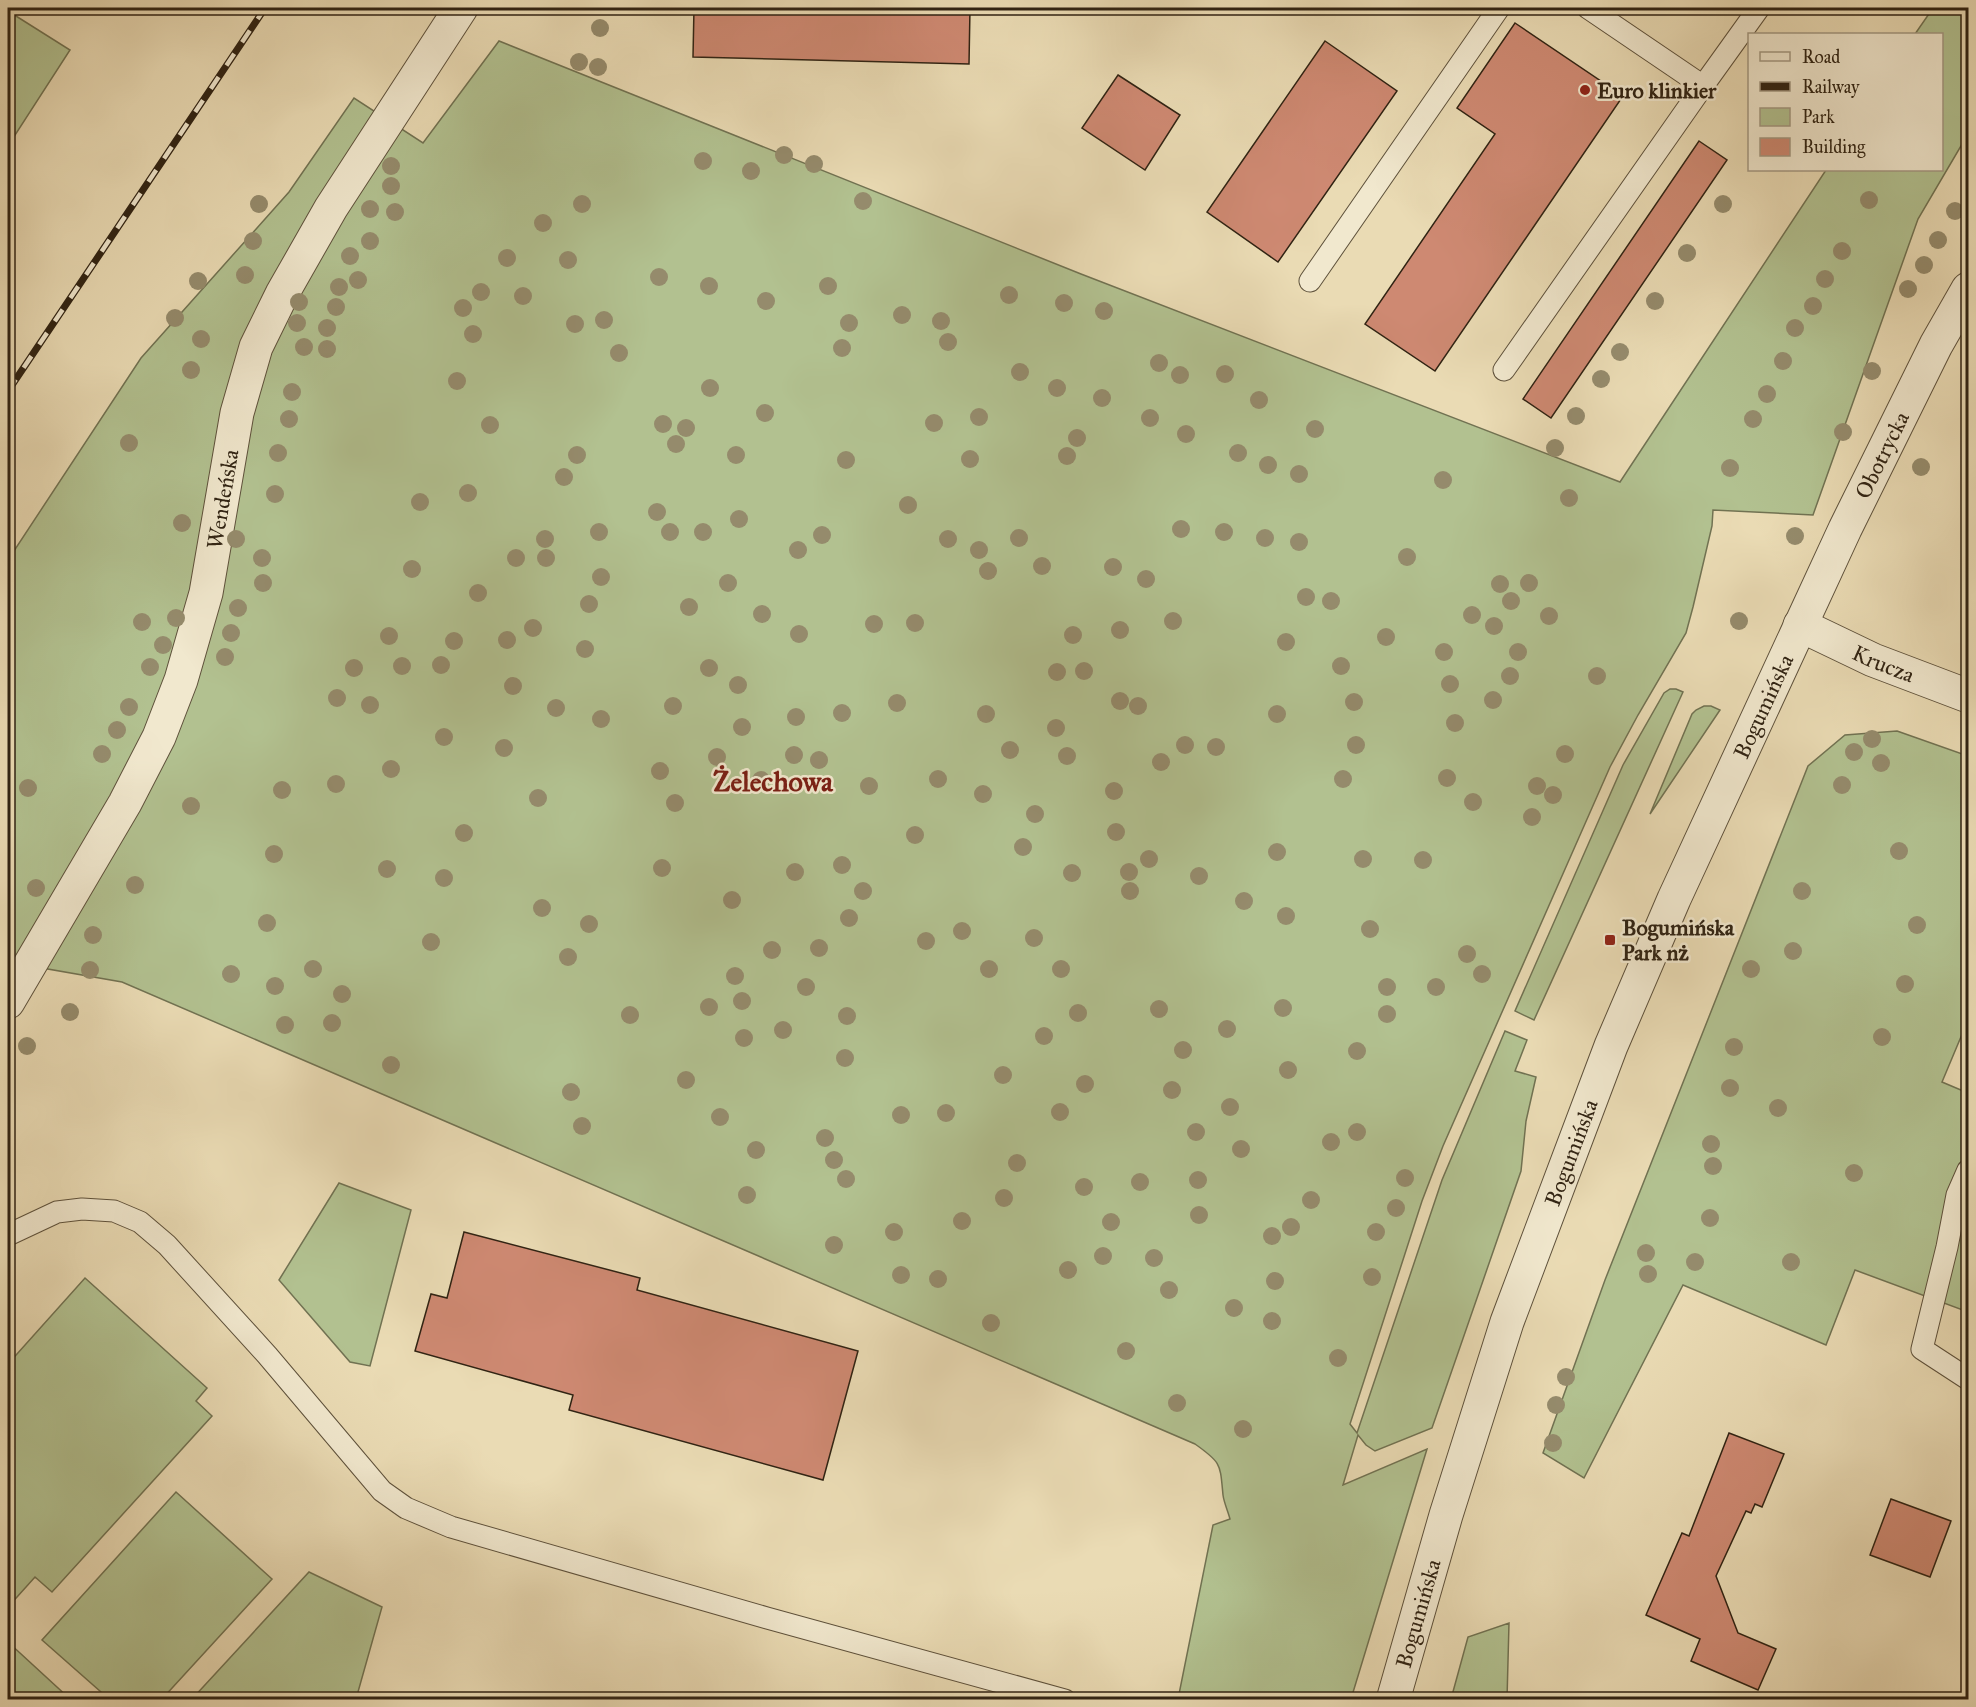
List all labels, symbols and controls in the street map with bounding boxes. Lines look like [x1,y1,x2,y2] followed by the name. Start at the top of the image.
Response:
[1748,33,1943,171] legend
[1802,46,1840,68] text: Road
[1802,76,1860,98] text: Railway
[1597,77,1717,104] place label: Euro klinkier
[1578,83,1592,97] marker: Euro klinkier
[1802,106,1835,128] text: Park
[1802,136,1866,159] text: Building
[1849,406,1915,503] street label: Obotrycka
[200,447,244,551] street label: Wendeńska
[1848,639,1919,688] street label: Krucza
[1727,649,1799,763] street label: Bogumińska
[713,764,834,799] district label: Żelechowa
[1622,914,1735,966] place label: Bogumińska Park nż
[1603,933,1617,947] marker: Bogumińska Park nż
[1538,1095,1604,1210] street label: Bogumińska
[1389,1555,1446,1671] street label: Bogumińska

